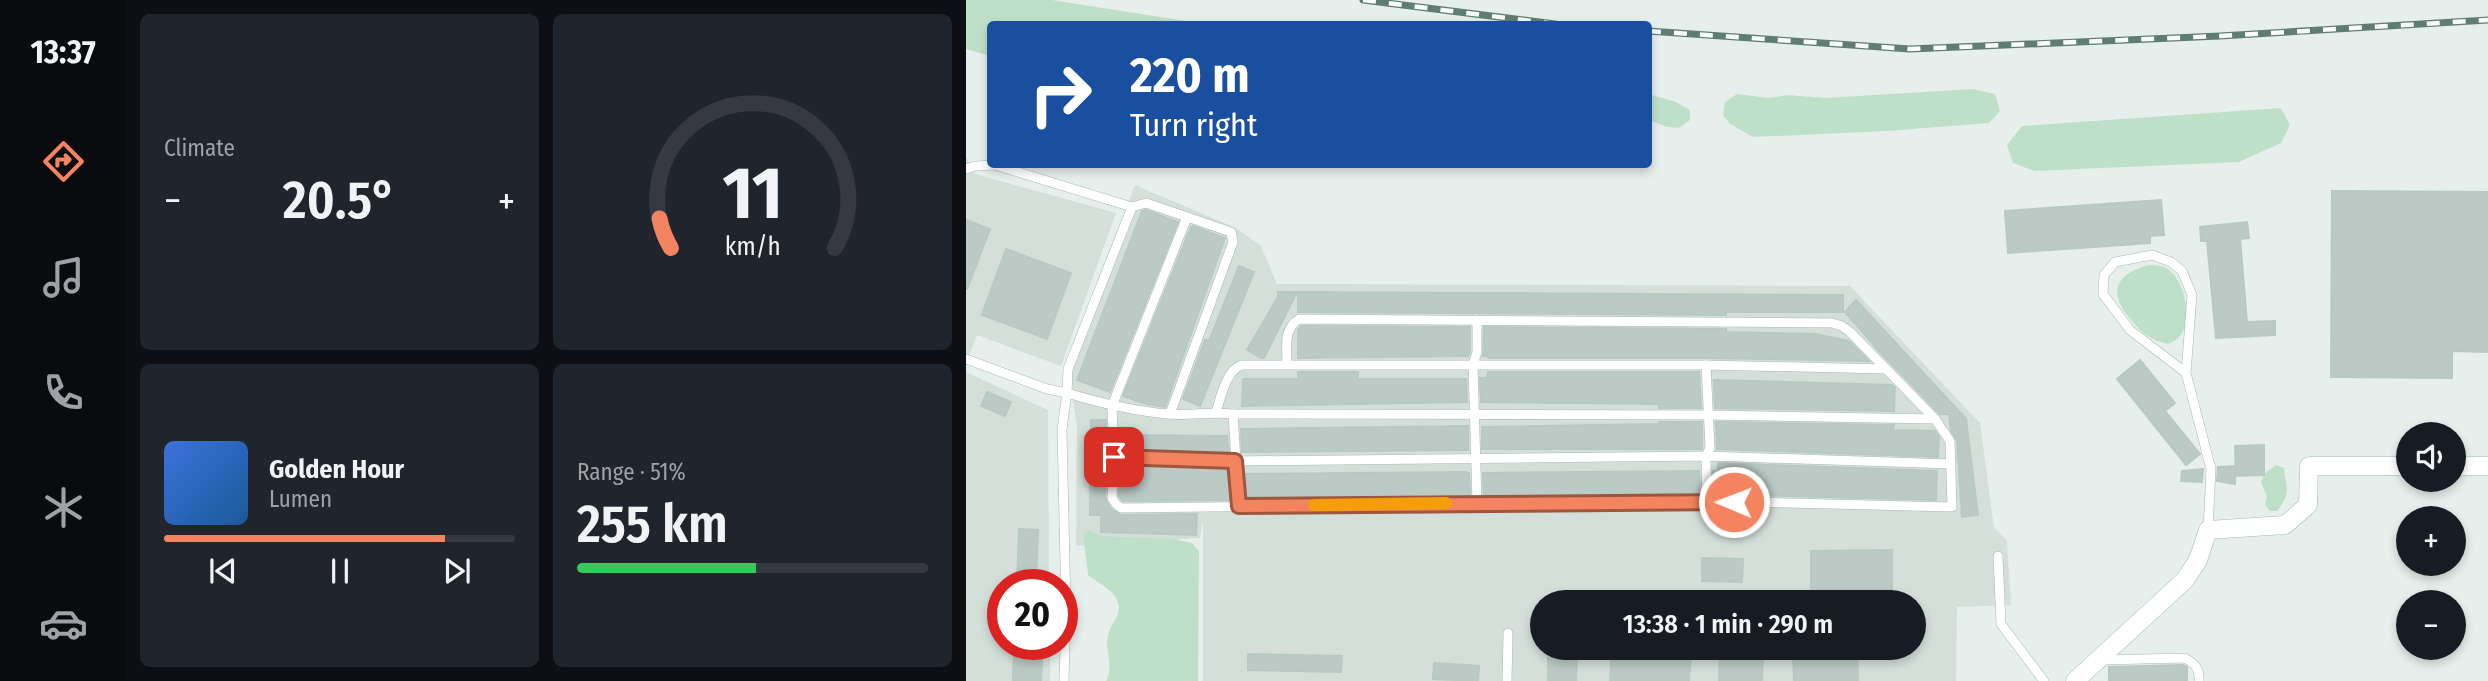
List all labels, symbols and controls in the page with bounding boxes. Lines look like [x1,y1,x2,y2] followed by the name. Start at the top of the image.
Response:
[30,33,96,71] text: 13:37
[1130,46,1250,105] text: 220 m
[1015,49,1106,140] icon: right
[1130,106,1257,144] text: Turn right
[164,134,235,162] text: Climate
[39,137,88,186] icon: directions
[722,150,783,237] text: 11
[283,169,396,232] text: 20.5°
[164,178,181,224] text: −
[498,178,515,224] text: +
[725,232,780,262] text: km/h
[39,253,88,302] icon: music
[39,368,88,417] icon: phone
[2396,422,2466,660] map controls
[2396,422,2466,492] button: sound
[1084,427,1144,487] pin
[1095,438,1133,476] icon: arrive
[269,454,404,485] text: Golden Hour
[577,458,686,486] text: Range · 51%
[1697,465,1771,539] position arrow
[39,483,88,532] icon: climate
[269,485,332,513] text: Lumen
[577,493,728,556] text: 255 km
[2396,506,2466,576] button: +
[204,552,242,590] icon: previous
[321,552,359,590] icon: pause
[438,552,476,590] icon: next
[987,569,1078,660] speed limit sign: 20
[2396,590,2466,660] button: −
[39,599,88,648] icon: car
[1623,609,1833,640] text: 13:38 · 1 min · 290 m

